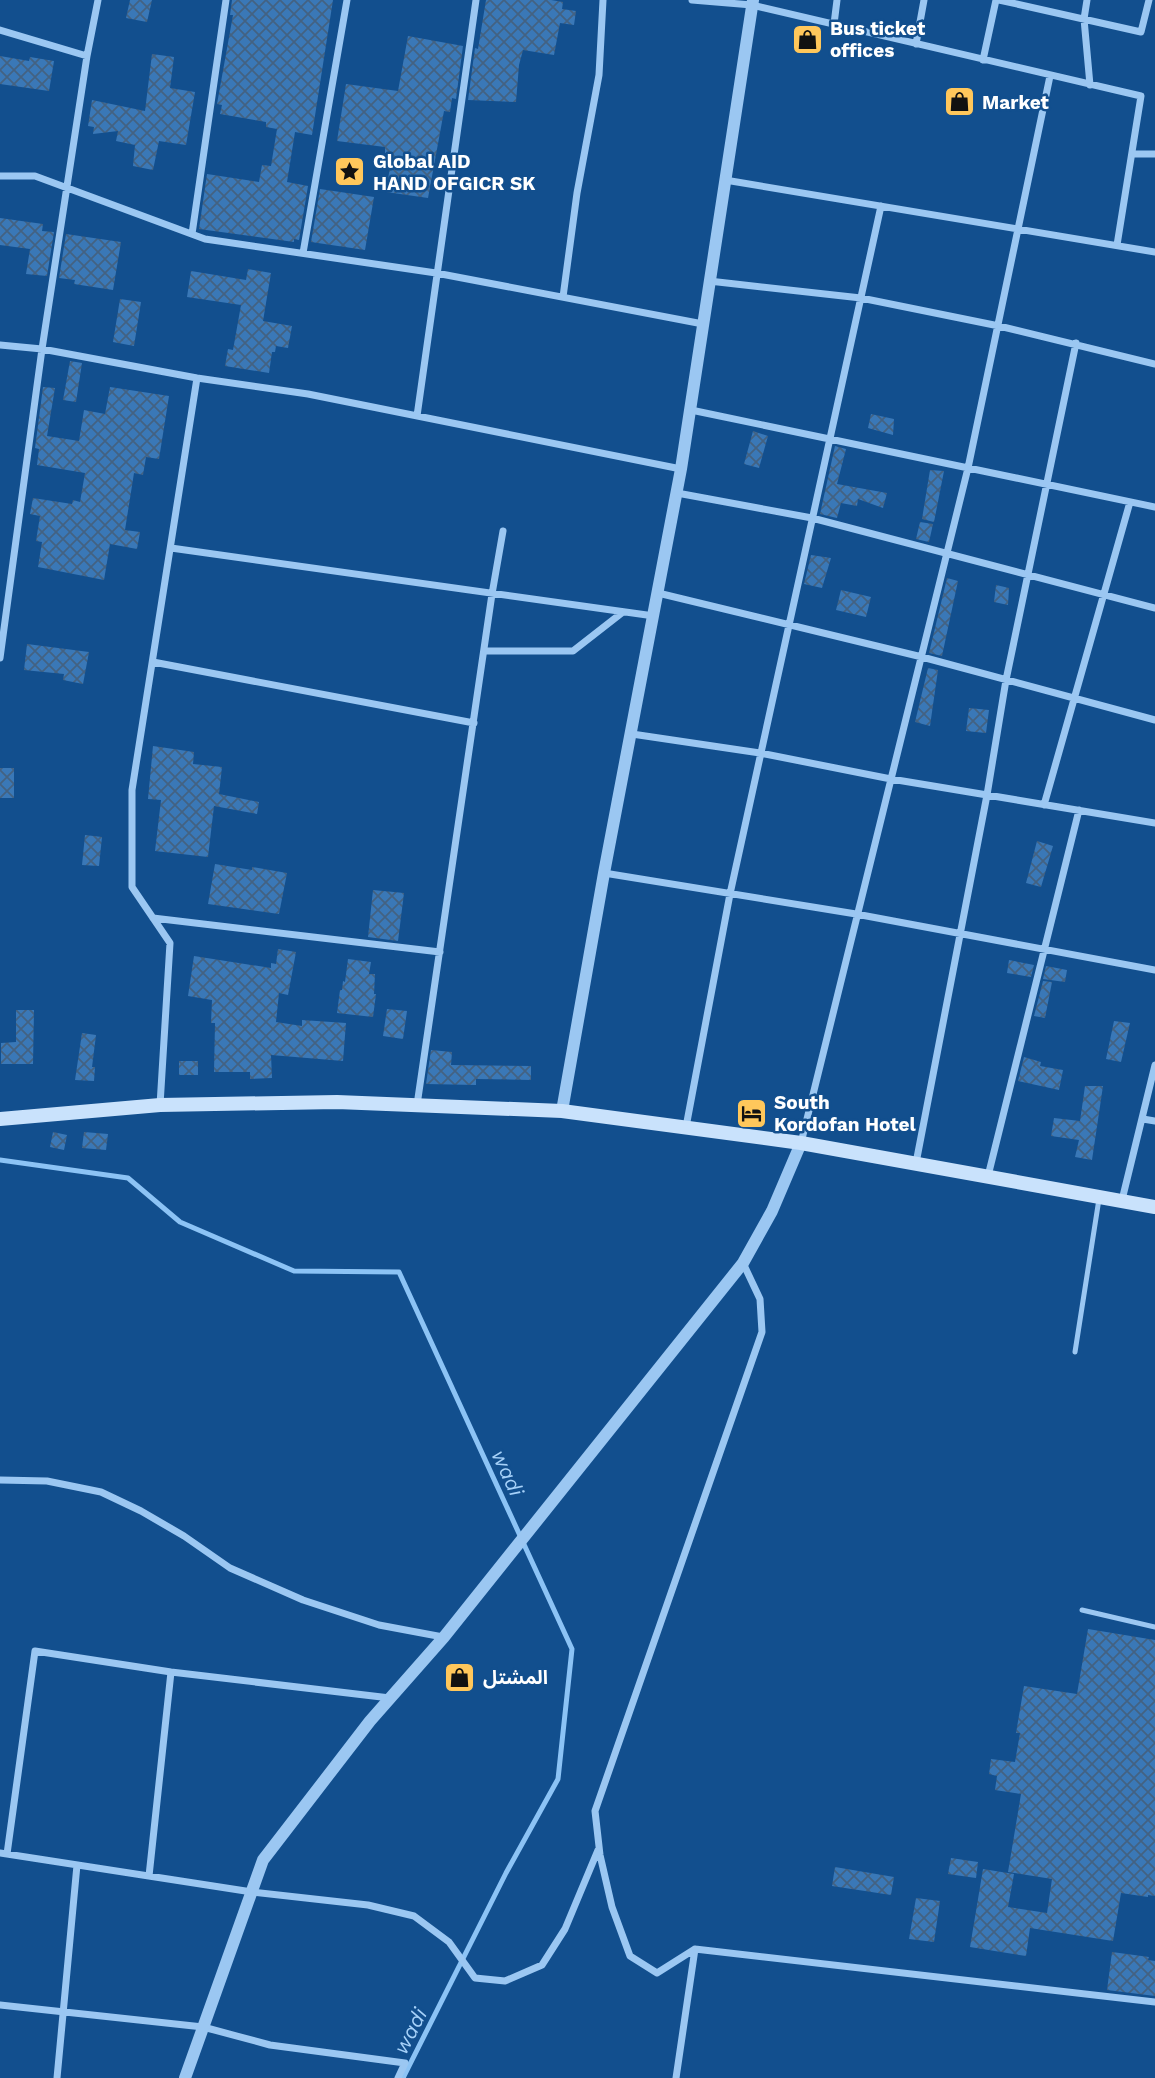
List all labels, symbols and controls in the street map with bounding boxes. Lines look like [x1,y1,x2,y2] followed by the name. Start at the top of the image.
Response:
[830,17,926,62] place label: Bus ticket offices
[790,22,824,56] shop icon: Bus ticket offices
[942,85,976,119] shop icon: Market
[982,91,1050,114] place label: Market
[373,150,535,195] place label: Global AID HAND OFGICR SK
[333,155,367,189] place icon: Global AID HAND OFGICR SK
[774,1091,917,1136] place label: South Kordofan Hotel
[734,1096,768,1130] hotel icon: South Kordofan Hotel
[486,1446,530,1501] water label: wadi
[443,1660,477,1694] shop icon: المشتل
[483,1666,548,1689] place label: المشتل
[388,2003,432,2058] water label: wadi

